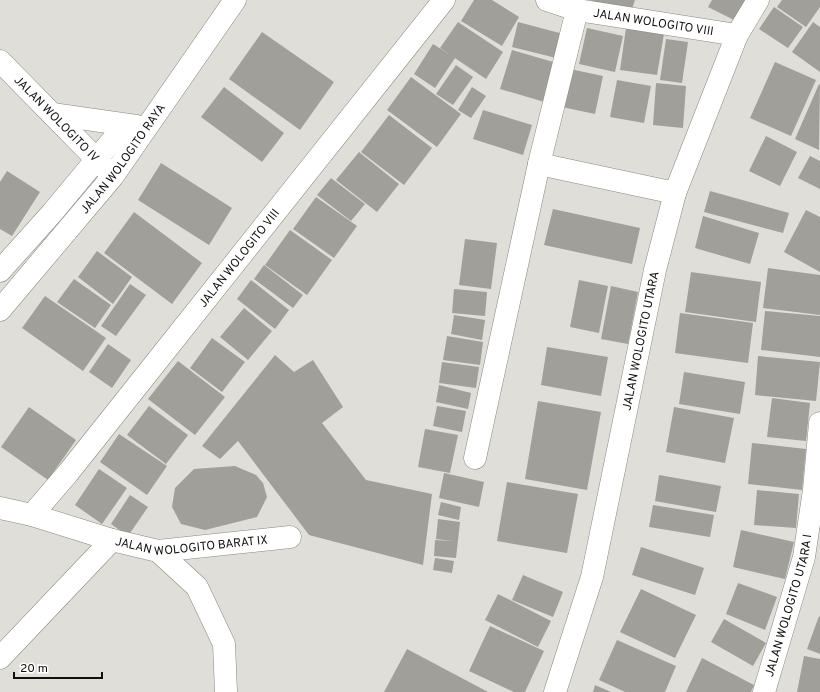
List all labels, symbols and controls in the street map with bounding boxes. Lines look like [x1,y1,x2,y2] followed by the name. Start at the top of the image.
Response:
[592,6,715,40] street label: JALAN WOLOGITO VIII
[10,73,102,166] street label: JALAN WOLOGITO IV
[77,101,170,218] street label: JALAN WOLOGITO RAYA
[196,206,284,311] street label: JALAN WOLOGITO VIII
[619,270,664,412] street label: JALAN WOLOGITO UTARA
[113,532,268,560] street label: JALAN WOLOGITO BARAT IX
[762,533,816,679] street label: JALAN WOLOGITO UTARA I
[14,654,102,680] scale bar
[20,661,48,677] text: 20 m

